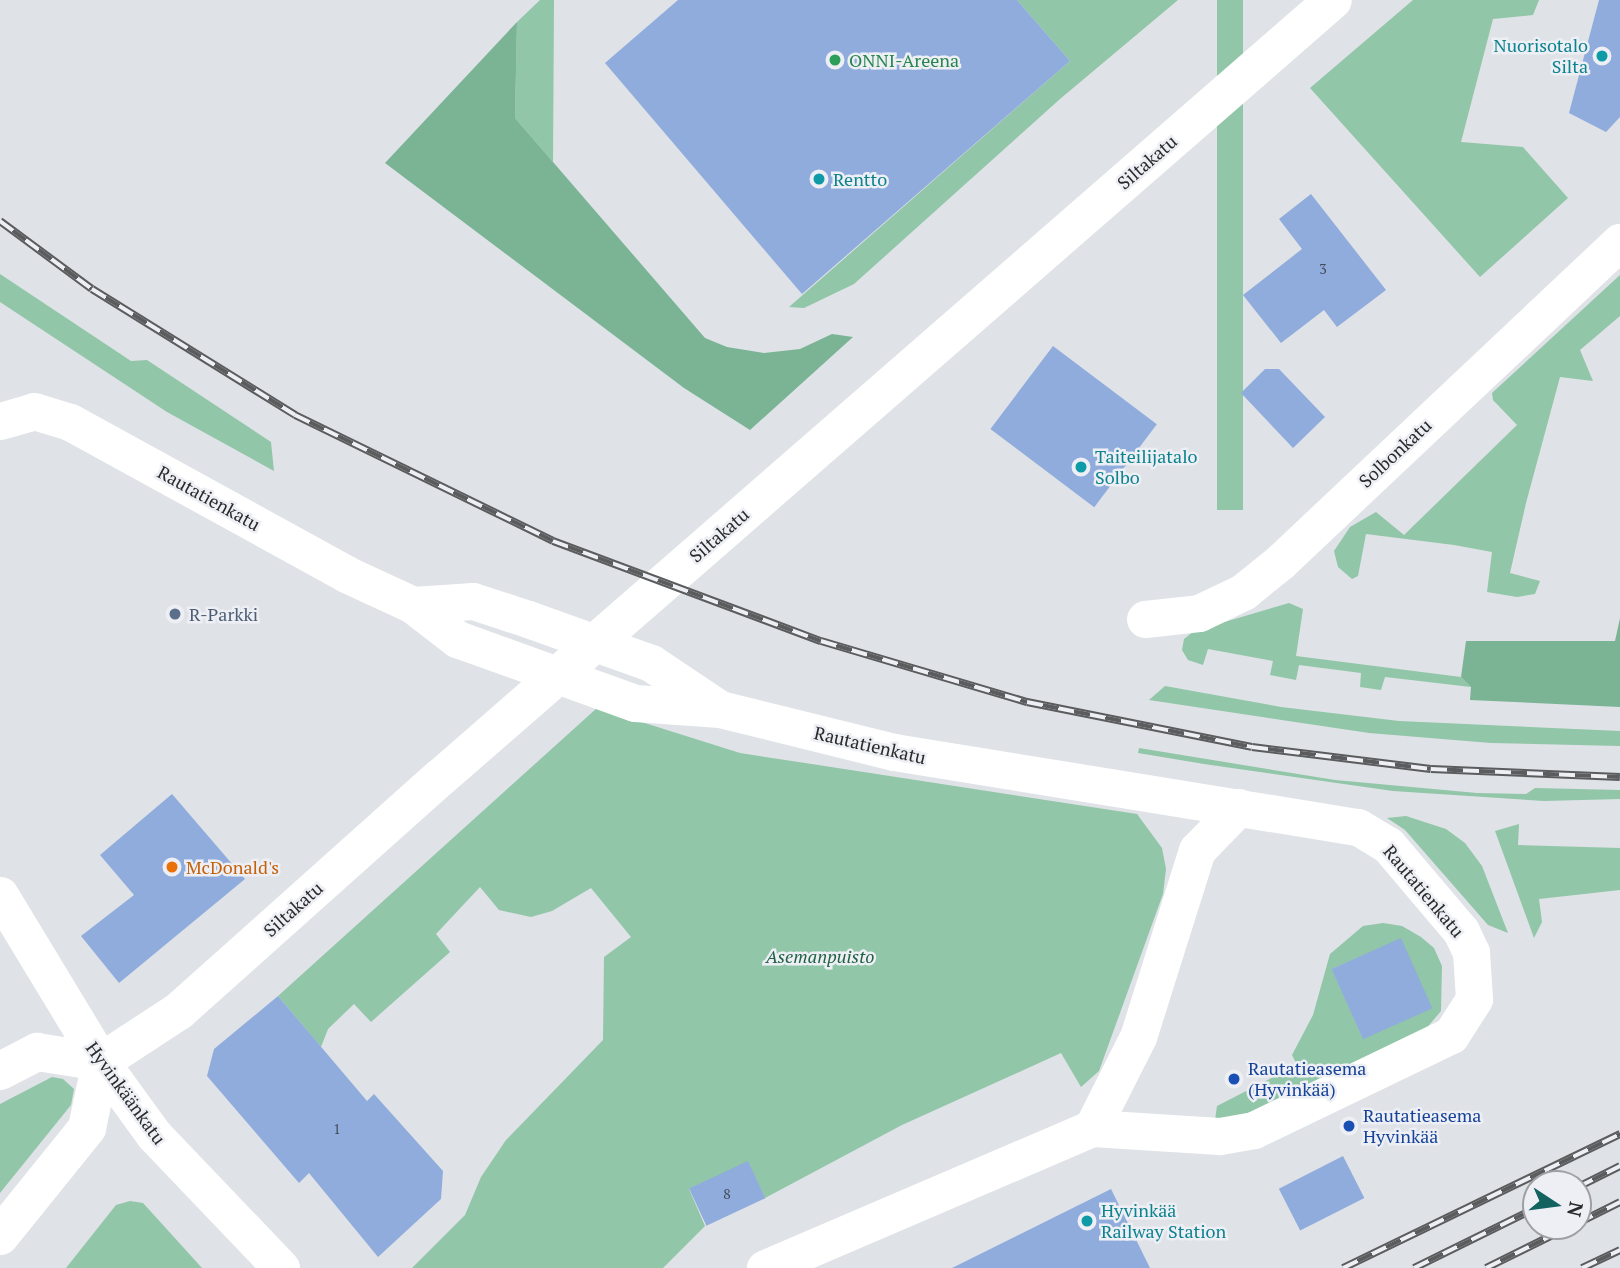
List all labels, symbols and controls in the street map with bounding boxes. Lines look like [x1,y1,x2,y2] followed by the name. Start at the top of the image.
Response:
[1494,35,1588,78] place label: Nuorisotalo Silta
[1594,48,1610,64] marker: Nuorisotalo Silta
[849,49,959,71] place label: ONNI-Areena
[827,52,843,68] marker: ONNI-Areena
[1113,130,1181,194] street label: Siltakatu
[833,168,887,190] place label: Rentto
[811,171,827,187] marker: Rentto
[1319,261,1327,277] house number: 3
[1354,414,1436,492] street label: Solbonkatu
[1095,446,1198,489] place label: Taiteilijatalo Solbo
[1073,459,1089,475] marker: Taiteilijatalo Solbo
[154,461,264,535] street label: Rautatienkatu
[685,503,753,567] street label: Siltakatu
[189,603,258,625] place label: R-Parkki
[167,606,183,622] marker: R-Parkki
[812,722,928,768] street label: Rautatienkatu
[1379,840,1469,942] street label: Rautatienkatu
[186,856,279,878] place label: McDonald's
[164,859,180,875] marker: McDonald's
[259,877,327,941] street label: Siltakatu
[766,945,874,967] park label: Asemanpuisto
[82,1037,170,1149] street label: Hyvinkäänkatu
[1248,1058,1366,1100] place label: Rautatieasema (Hyvinkää)
[1226,1071,1242,1087] marker: Rautatieasema (Hyvinkää)
[1363,1105,1481,1148] place label: Rautatieasema Hyvinkää
[1341,1118,1357,1134] marker: Rautatieasema Hyvinkää
[333,1121,341,1137] house number: 1
[1522,1170,1592,1240] north arrow
[723,1186,731,1202] house number: 8
[1101,1200,1226,1242] place label: Hyvinkää Railway Station
[1562,1200,1590,1219] text: N
[1079,1213,1095,1229] marker: Hyvinkää Railway Station

